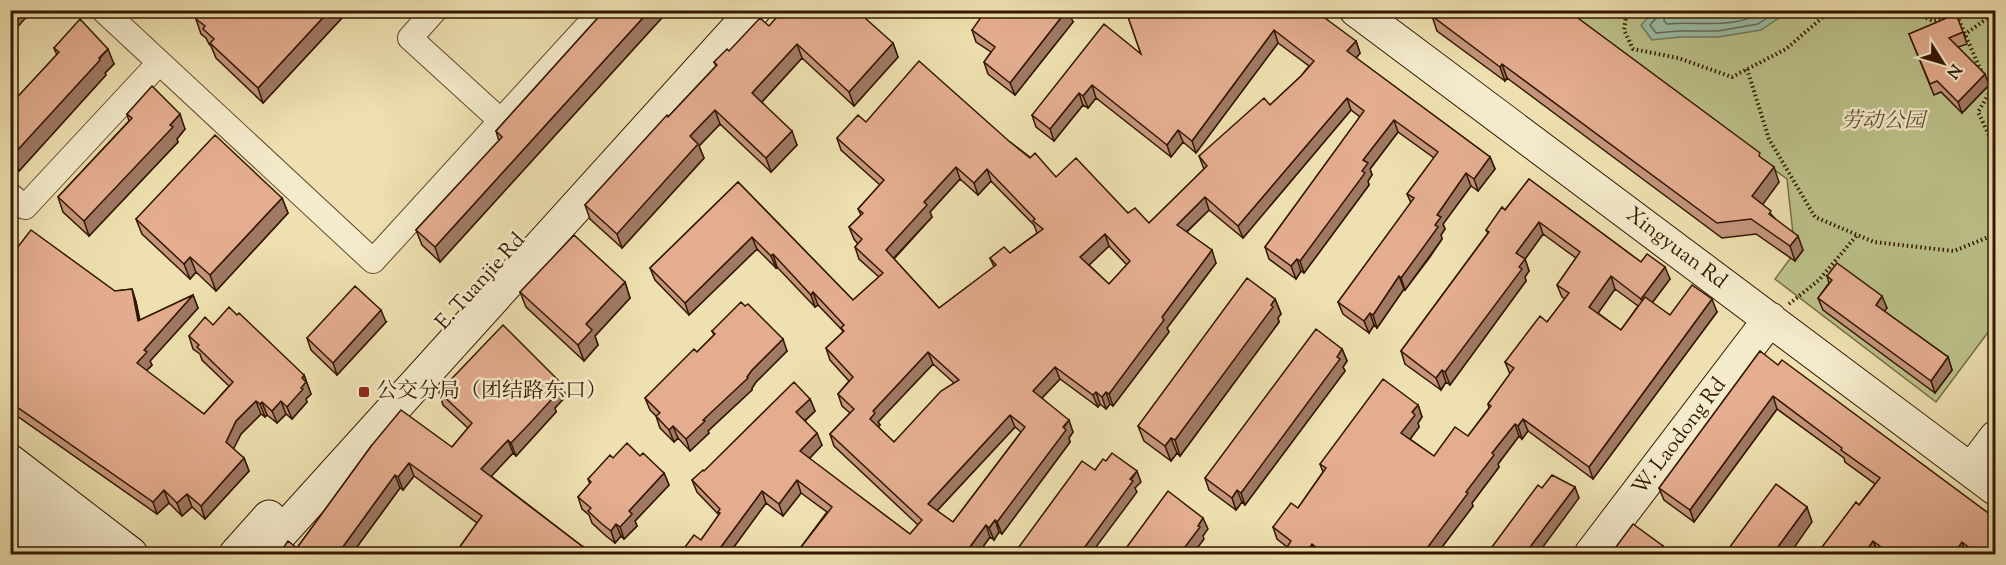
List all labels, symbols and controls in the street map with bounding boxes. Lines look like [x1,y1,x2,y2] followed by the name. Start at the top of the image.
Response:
[1913,33,1973,93] north arrow
[1940,58,1966,83] text: N
[1841,107,1928,137] park label: 劳动公园
[1619,201,1733,297] street label: Xingyuan Rd
[429,227,533,337] street label: E. Tuanjie Rd
[1626,372,1734,502] street label: W. Laodong Rd
[376,377,607,407] place label: 公交分局（团结路东口）
[357,385,371,399] marker: 公交分局（团结路东口）

